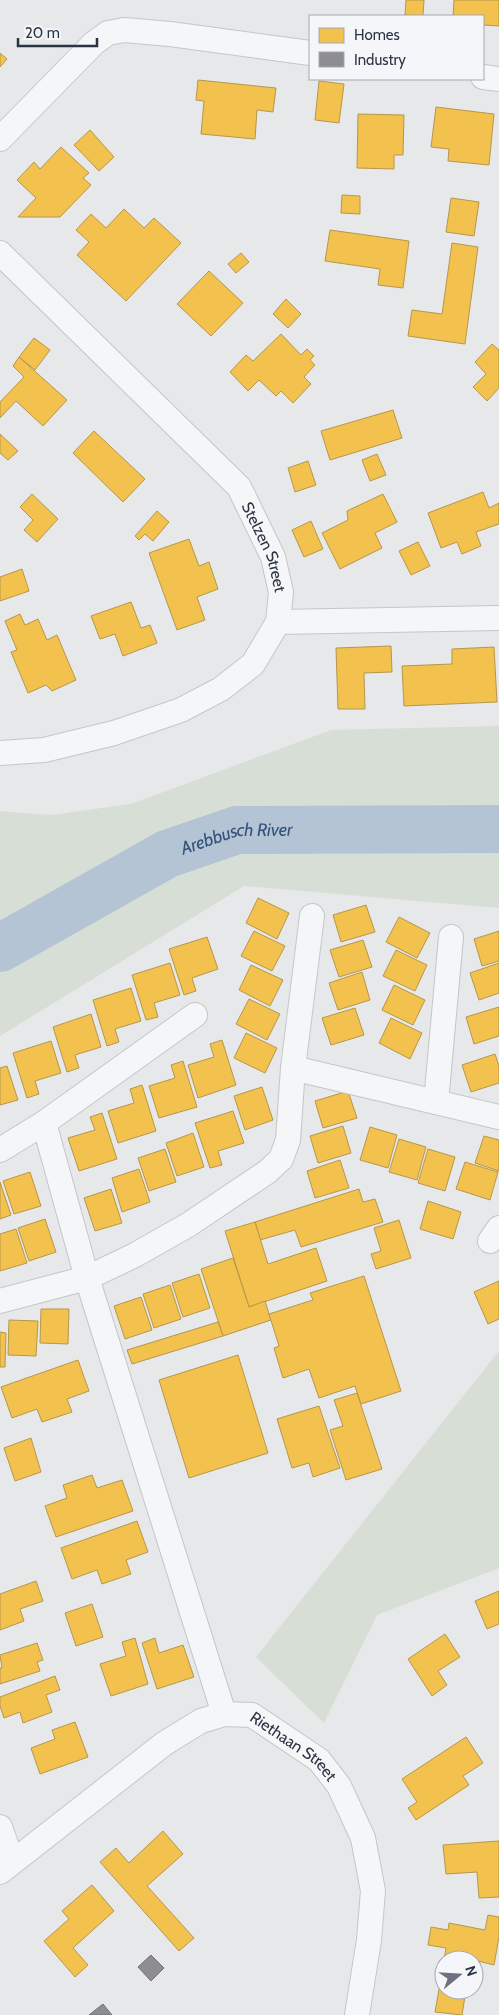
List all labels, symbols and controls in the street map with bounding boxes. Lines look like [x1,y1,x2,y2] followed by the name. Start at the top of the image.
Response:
[18,15,96,47] scale bar
[309,15,484,80] legend
[25,24,60,42] text: 20 m
[354,26,400,44] text: Homes
[354,51,406,69] text: Industry
[238,499,290,594] street label: Stelzen Street
[177,819,294,860] water label: Arebbusch River
[247,1707,341,1785] street label: Riethaan Street
[434,1950,484,2000] north arrow
[461,1963,481,1978] text: N

